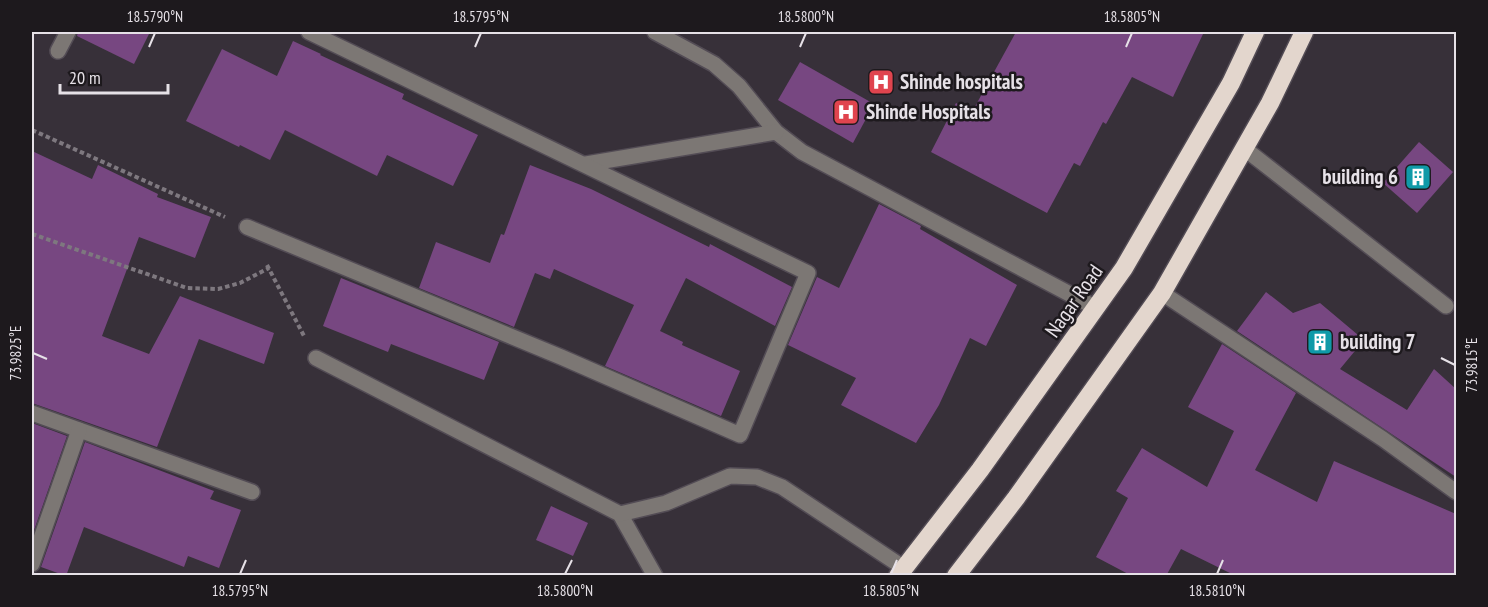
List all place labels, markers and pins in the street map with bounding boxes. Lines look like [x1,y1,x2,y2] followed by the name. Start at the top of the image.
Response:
[866,67,896,97] hospital icon: Shinde hospitals
[900,68,1023,95] place label: Shinde hospitals
[831,97,861,127] hospital icon: Shinde Hospitals
[866,98,991,125] place label: Shinde Hospitals
[1403,162,1433,192] building icon: building 6
[1322,163,1398,190] place label: building 6
[1305,327,1335,357] building icon: building 7
[1340,328,1416,355] place label: building 7

